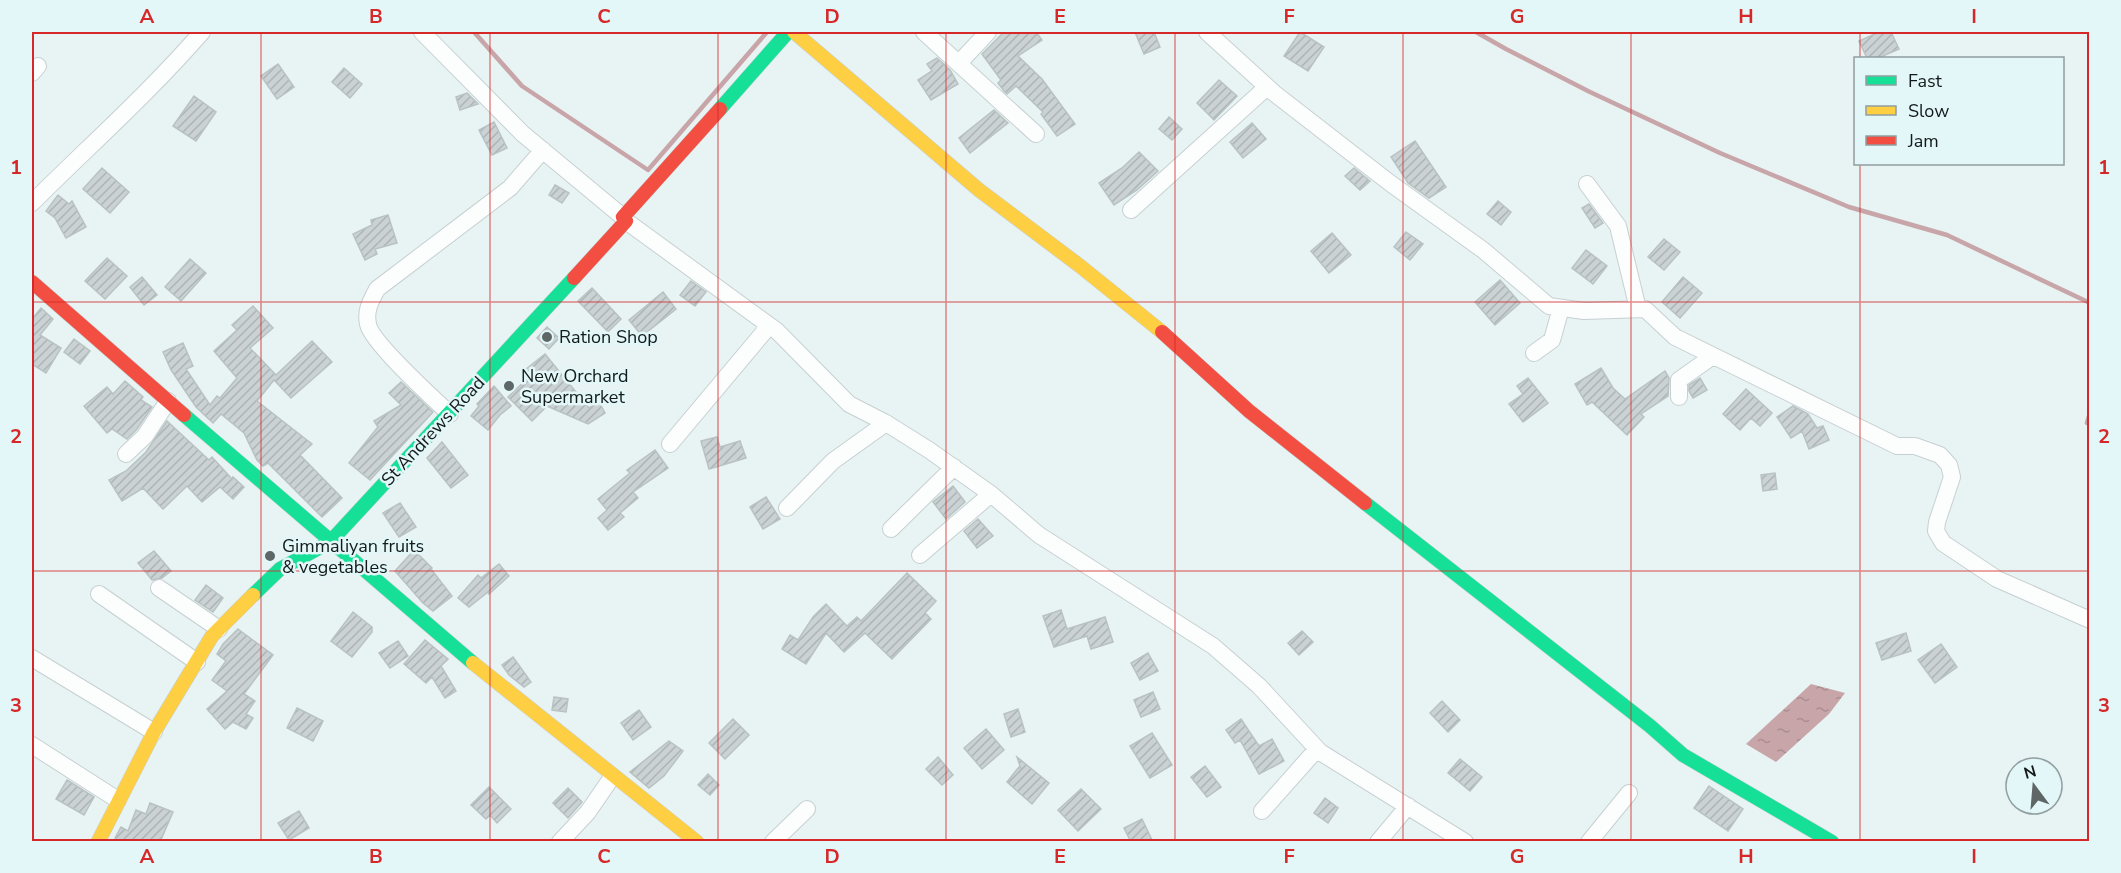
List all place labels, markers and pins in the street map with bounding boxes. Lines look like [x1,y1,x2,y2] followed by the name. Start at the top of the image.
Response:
[559,325,658,349] place label: Ration Shop
[540,330,554,344] marker: Ration Shop
[521,364,629,409] place label: New Orchard Supermarket
[502,379,516,393] marker: New Orchard Supermarket
[282,534,424,579] place label: Gimmaliyan fruits & vegetables
[263,549,277,563] marker: Gimmaliyan fruits & vegetables

